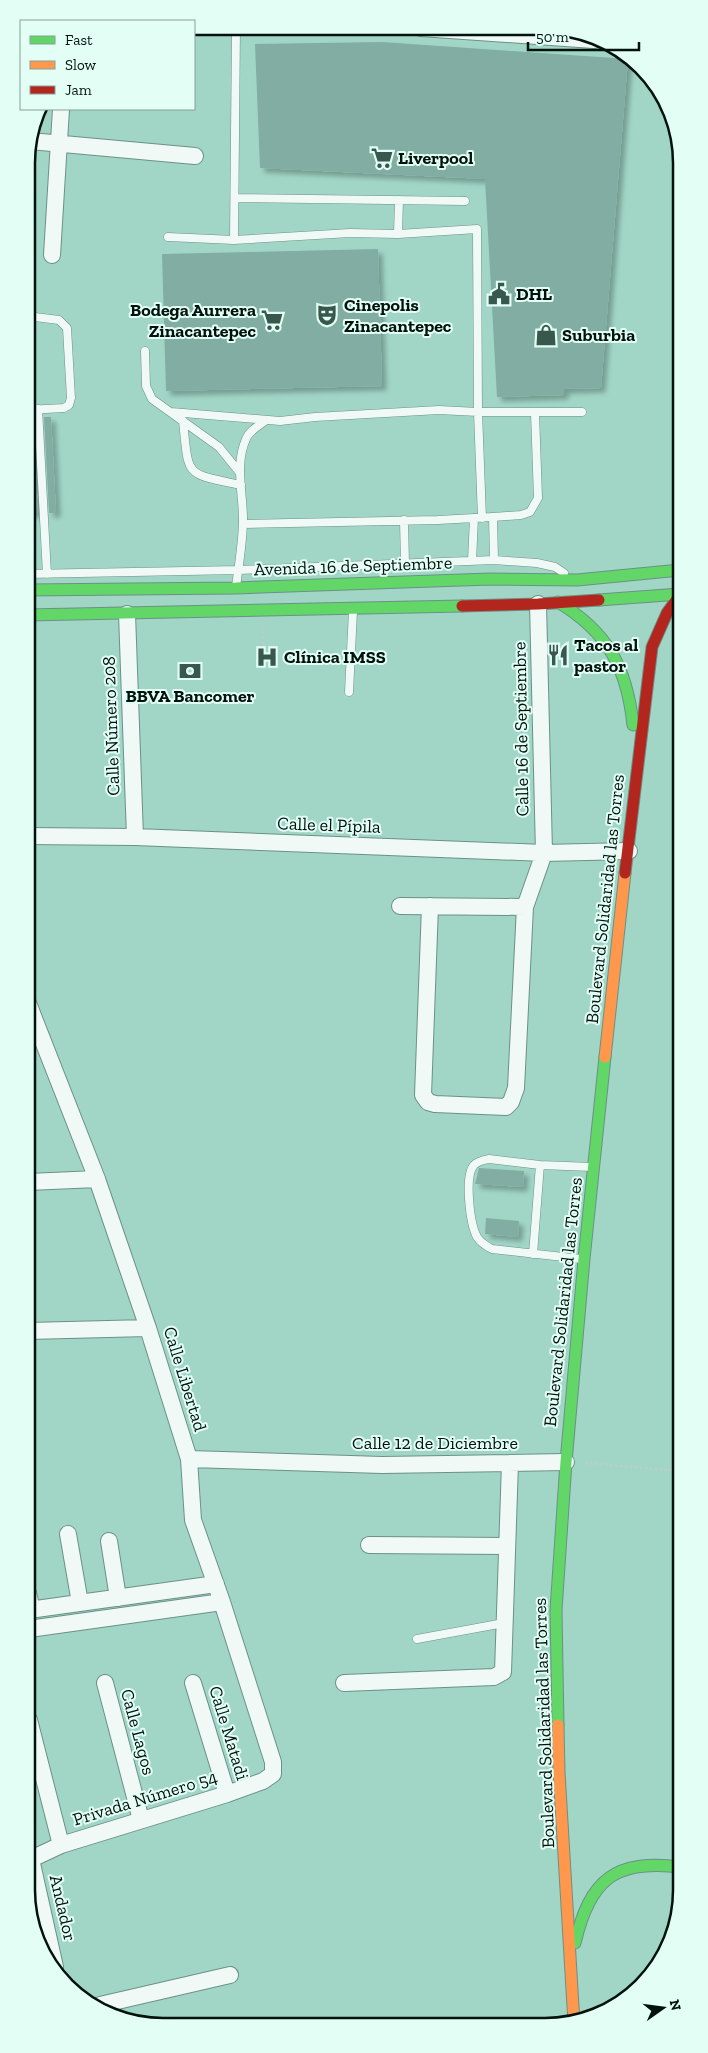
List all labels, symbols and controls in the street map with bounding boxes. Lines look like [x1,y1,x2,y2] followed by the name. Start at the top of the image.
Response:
[20,20,195,110] legend
[528,20,639,52] scale bar
[536,28,569,46] text: 50 m
[65,31,93,49] text: Fast
[65,56,97,74] text: Slow
[65,81,92,99] text: Jam
[369,145,395,171] supermarket icon: Liverpool
[398,147,473,169] place label: Liverpool
[486,281,512,307] public building icon: DHL
[516,283,552,305] place label: DHL
[344,294,452,337] place label: Cinepolis Zinacantepec
[130,299,257,342] place label: Bodega Aurrera Zinacantepec
[314,302,340,328] theatre icon: Cinepolis Zinacantepec
[259,307,285,333] supermarket icon: Bodega Aurrera Zinacantepec
[533,322,559,348] shop icon: Suburbia
[562,324,635,346] place label: Suburbia
[253,552,453,580] street label: Avenida 16 de Septiembre
[574,634,638,677] place label: Tacos al pastor
[508,641,534,817] street label: Calle 16 de Septiembre
[545,642,571,668] restaurant icon: Tacos al pastor
[254,644,280,670] hospital icon: Clínica IMSS
[284,646,386,668] place label: Clínica IMSS
[98,656,124,796] street label: Calle Número 208
[177,658,203,684] bank icon: BBVA Bancomer
[125,685,255,707] place label: BBVA Bancomer
[581,773,629,1025] street label: Boulevard Solidaridad las Torres
[277,812,381,838] street label: Calle el Pípila
[539,1176,587,1428] street label: Boulevard Solidaridad las Torres
[159,1324,211,1434] street label: Calle Libertad
[352,1432,518,1454] street label: Calle 12 de Diciembre
[529,1597,559,1849] street label: Boulevard Solidaridad las Torres
[204,1683,254,1783] street label: Calle Matadi
[116,1687,160,1777] street label: Calle Lagos
[70,1765,220,1830] street label: Privada Número 54
[45,1873,81,1943] street label: Andador
[638,1983,688,2033] north arrow
[666,1998,685,2013] text: N

